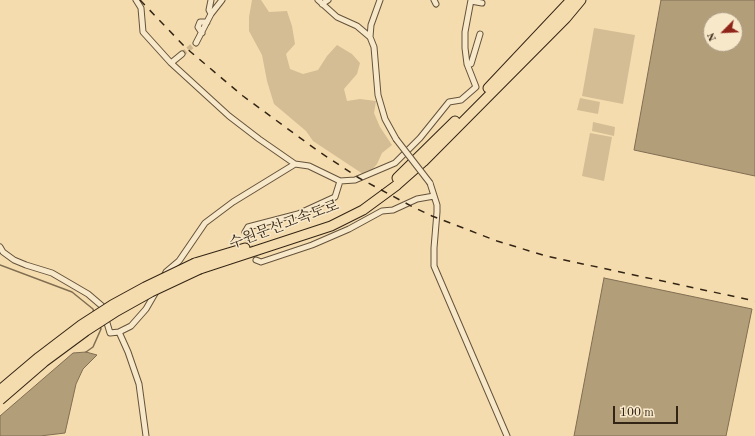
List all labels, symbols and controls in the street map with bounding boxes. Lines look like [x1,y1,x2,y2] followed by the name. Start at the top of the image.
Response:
[703,12,743,52] north arrow
[706,31,719,43] text: N
[226,197,342,253] street label: 수원문산고속도로
[615,398,680,424] scale bar
[620,407,654,419] text: 100 m

